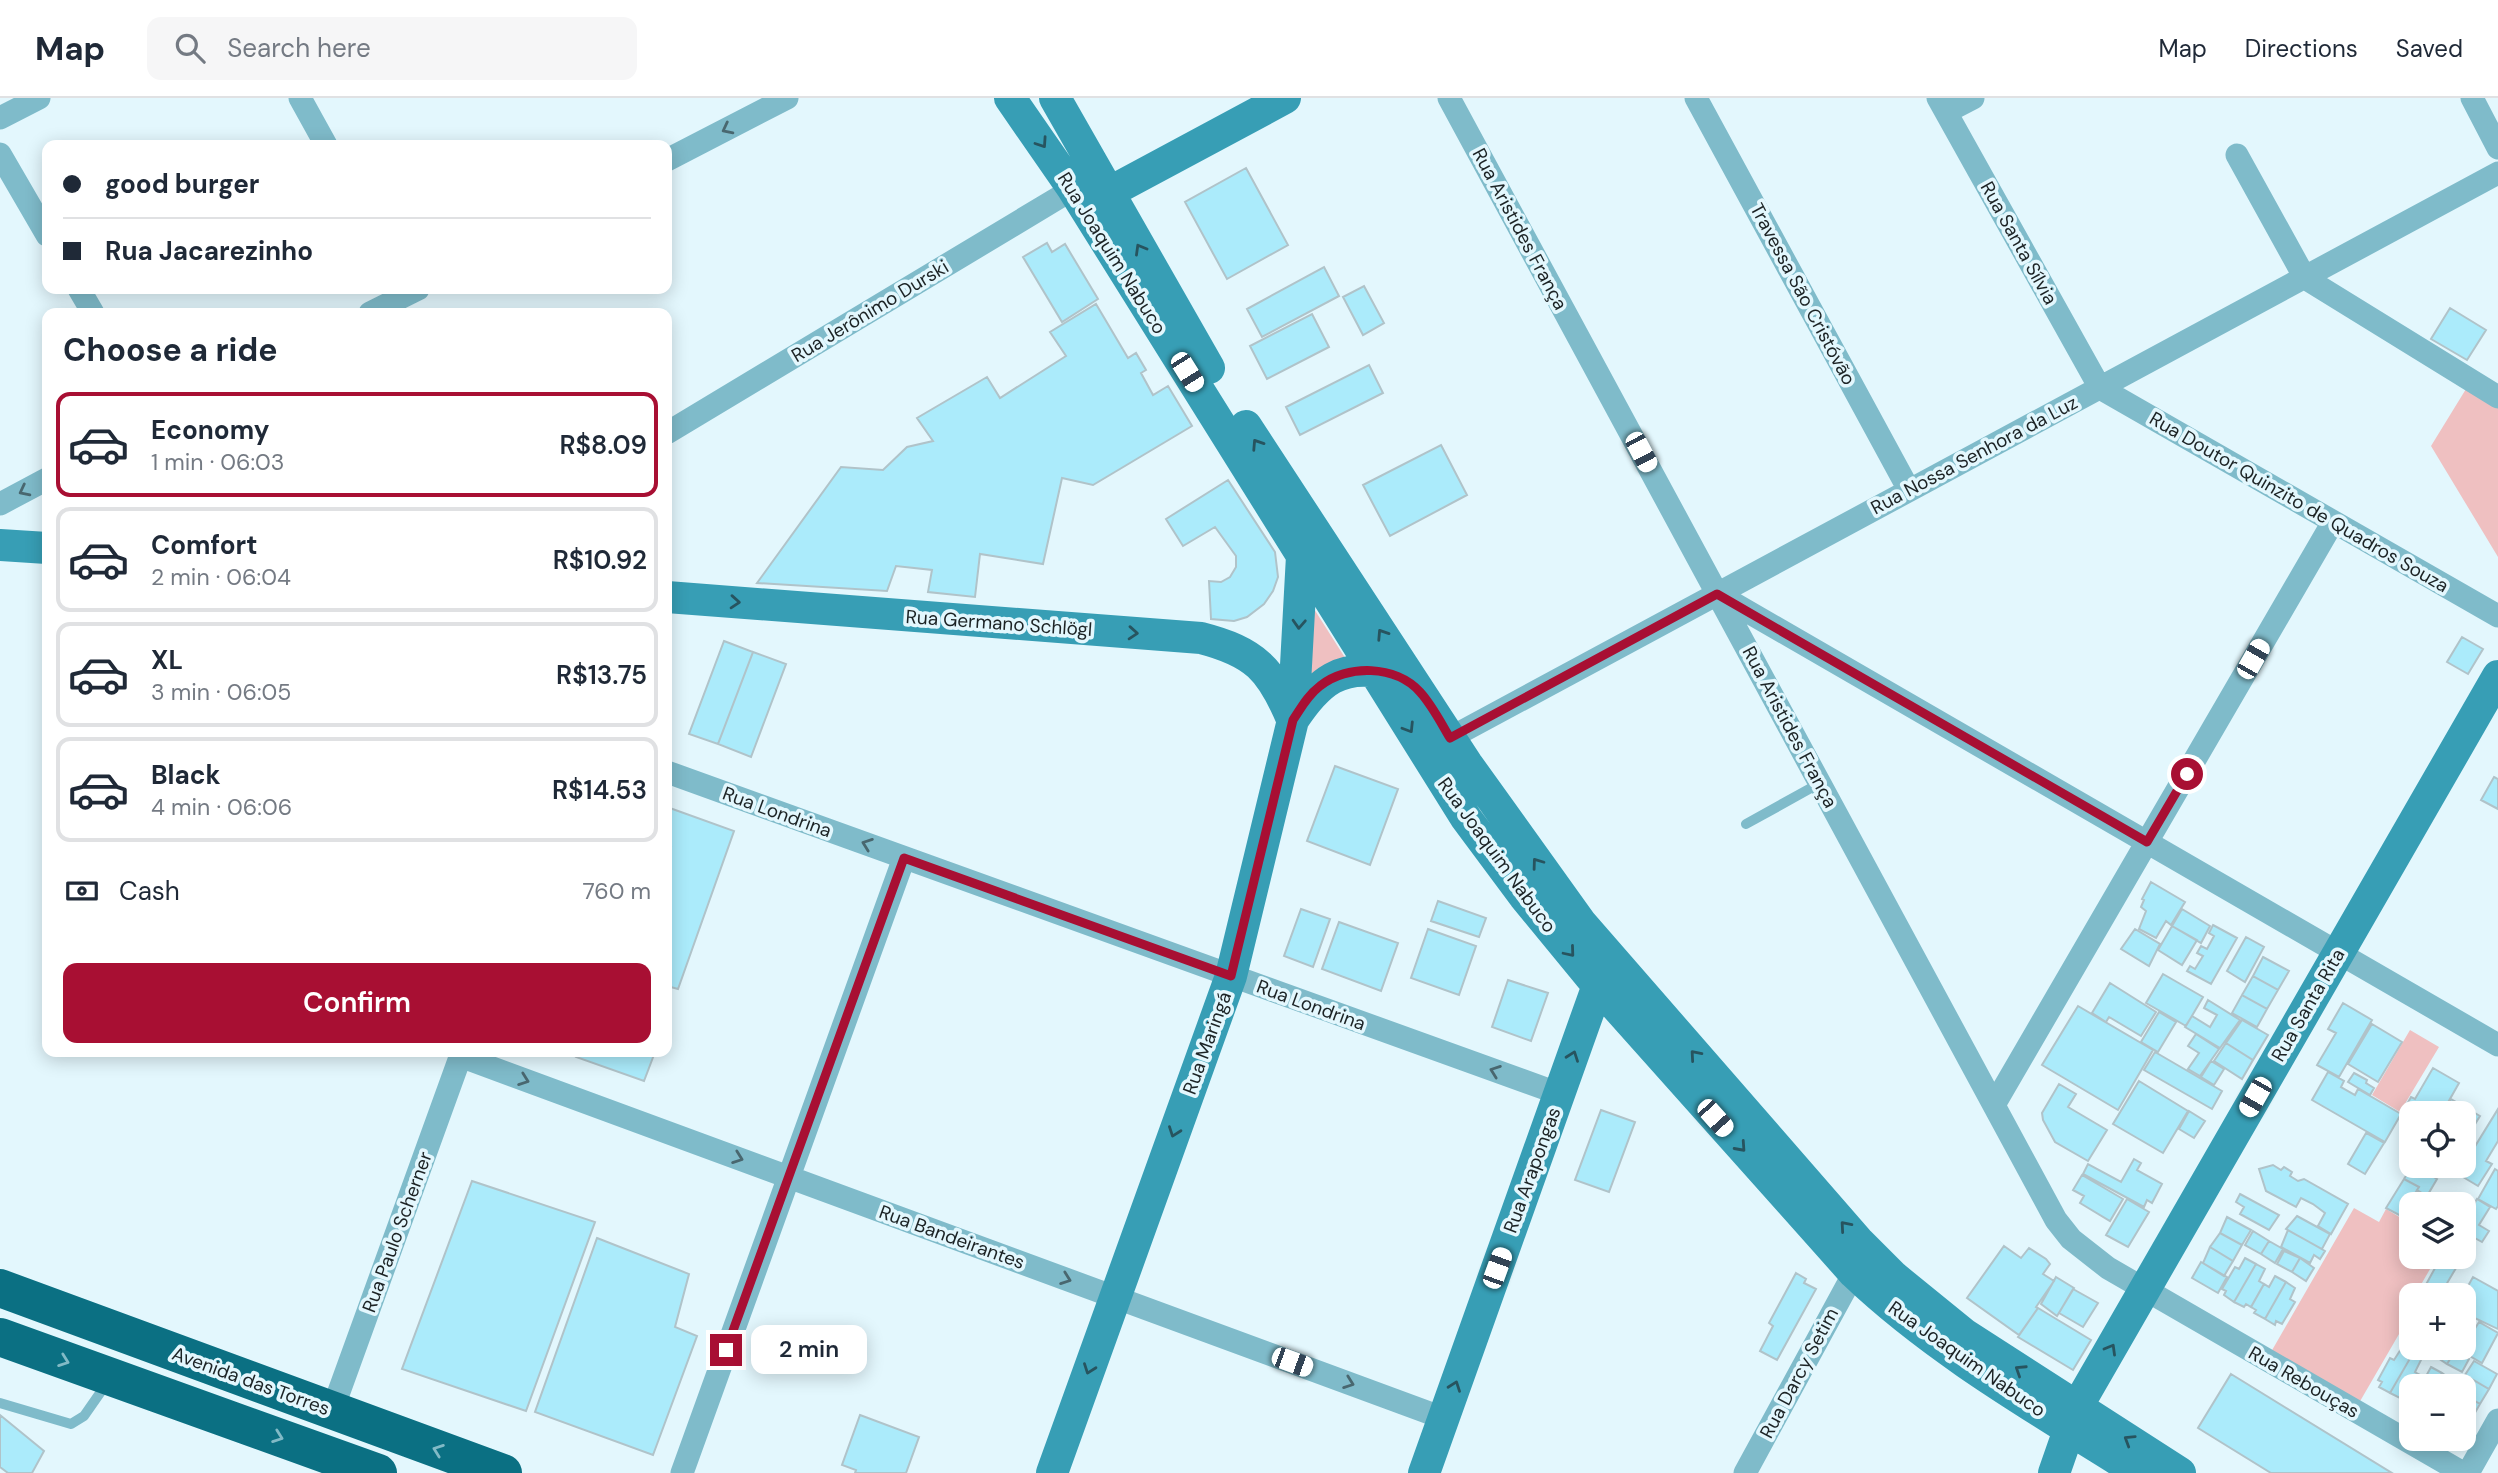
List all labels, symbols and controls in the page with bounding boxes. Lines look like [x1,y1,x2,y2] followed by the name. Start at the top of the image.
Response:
[147,17,637,80] search box
[35,27,105,70] text: Map
[171,29,209,67] icon: search
[227,31,371,65] text: Search here
[2159,33,2207,64] text: Map
[2245,33,2358,64] text: Directions
[2396,33,2463,64] text: Saved
[722,121,734,135] one-way arrow
[1034,135,1046,148] one-way arrow
[1467,144,1573,314] street label: Rua Aristides França
[105,167,259,201] text: good burger
[1052,167,1172,339] street label: Rua Joaquim Nabuco
[1975,177,2063,309] street label: Rua Santa Sílvia
[1744,199,1862,389] street label: Travessa São Cristóvão
[105,234,313,268] text: Rua Jacarezinho
[1135,243,1148,256] one-way arrow
[787,254,953,368] street label: Rua Jerônimo Durski
[63,329,278,371] text: Choose a ride
[1167,349,1208,395] car
[1866,390,2082,520] street label: Rua Nossa Senhora da Luz
[2145,406,2453,598] street label: Rua Doutor Quinzito de Quadros Souza
[67,413,130,476] icon: car
[151,413,269,447] text: Economy
[559,428,647,462] text: R$8.09
[1622,429,1661,475] car
[1252,438,1265,451] one-way arrow
[151,447,284,477] text: 1 min · 06:03
[19,483,31,497] one-way arrow
[67,528,130,591] icon: car
[151,528,257,562] text: Comfort
[553,543,647,577] text: R$10.92
[151,562,291,592] text: 2 min · 06:04
[730,594,741,609] one-way arrow
[905,604,1093,642] street label: Rua Germano Schlögl
[1291,619,1306,630] one-way arrow
[1127,625,1138,640] one-way arrow
[1377,628,1390,641] one-way arrow
[2234,636,2273,682] car
[1737,642,1843,812] street label: Rua Aristides França
[67,643,130,706] icon: car
[151,643,183,677] text: XL
[556,658,647,692] text: R$13.75
[151,677,291,707] text: 3 min · 06:05
[1400,720,1413,733] one-way arrow
[67,758,130,821] icon: car
[151,758,221,792] text: Black
[2171,758,2203,790] route start
[1432,772,1562,938] street label: Rua Joaquim Nabuco
[552,773,647,807] text: R$14.53
[719,781,835,843] street label: Rua Londrina
[151,792,292,822] text: 4 min · 06:06
[861,838,873,852] one-way arrow
[1533,858,1545,871] one-way arrow
[63,872,101,910] icon: cash
[119,874,180,908] text: Cash
[583,876,651,906] text: 760 m
[1562,944,1574,957] one-way arrow
[2266,944,2350,1066] street label: Rua Santa Rita
[63,963,651,1043] button: Confirm
[1253,974,1369,1036] street label: Rua Londrina
[1177,988,1237,1098] street label: Rua Maringá
[1691,1050,1703,1063] one-way arrow
[1565,1051,1579,1063] one-way arrow
[1490,1065,1502,1079] one-way arrow
[518,1071,530,1085] one-way arrow
[2236,1074,2275,1120] car
[1694,1095,1737,1141] car
[2399,1101,2476,1451] map controls
[2399,1101,2476,1178] button: locate
[1498,1104,1566,1236] street label: Rua Arapongas
[1169,1126,1183,1138] one-way arrow
[1733,1139,1745,1152] one-way arrow
[356,1148,438,1316] street label: Rua Paulo Scherner
[731,1150,743,1164] one-way arrow
[2399,1192,2476,1269] button: layers
[876,1199,1028,1275] street label: Rua Bandeirantes
[1841,1221,1853,1234] one-way arrow
[1480,1245,1515,1291] car
[1060,1271,1072,1285] one-way arrow
[2399,1283,2476,1360] button: +
[1883,1295,2051,1423] street label: Rua Joaquim Nabuco
[1754,1303,1844,1443] street label: Rua Darcy Setim
[750,1326,866,1374] callout: 2 min
[710,1334,742,1366] route end
[779,1334,839,1364] text: 2 min
[2244,1340,2364,1424] street label: Rua Rebouças
[169,1341,333,1421] street label: Avenida das Torres
[2103,1343,2116,1356] one-way arrow
[1269,1345,1316,1379] car
[58,1352,70,1366] one-way arrow
[1083,1363,1097,1375] one-way arrow
[2014,1366,2027,1379] one-way arrow
[2399,1374,2476,1451] button: −
[1342,1375,1354,1389] one-way arrow
[1447,1380,1461,1392] one-way arrow
[272,1429,284,1443] one-way arrow
[2123,1436,2136,1449] one-way arrow
[433,1444,445,1458] one-way arrow

